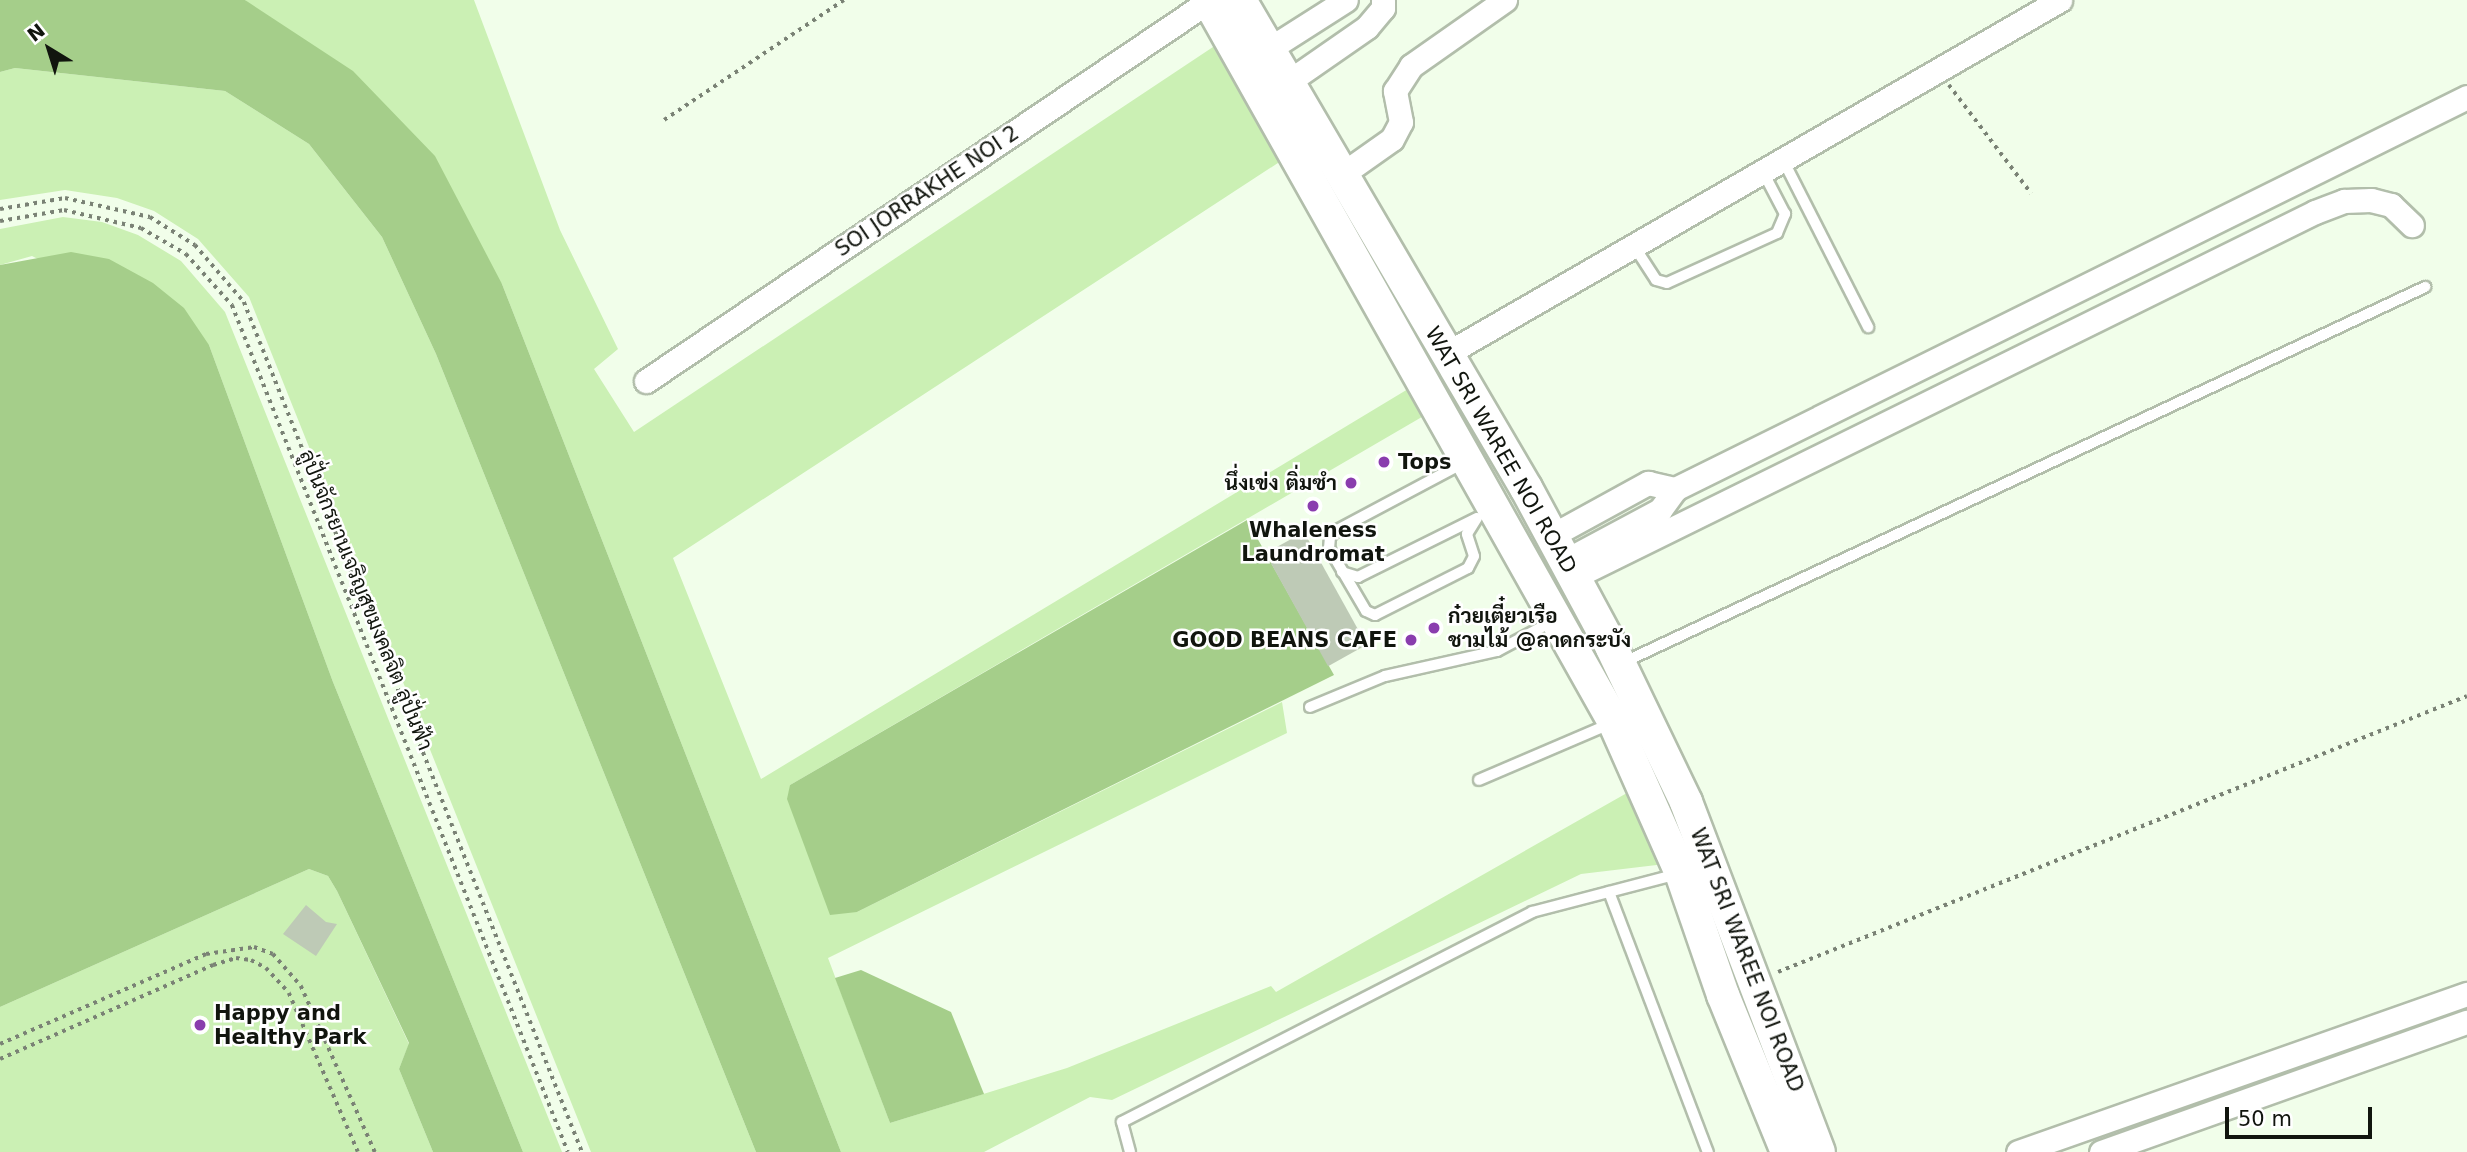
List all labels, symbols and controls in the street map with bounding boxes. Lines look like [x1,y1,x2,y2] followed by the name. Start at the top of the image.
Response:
[14,14,84,84] north arrow
[23,19,49,46] text: N
[830,120,1024,262] street label: SOI JORRAKHE NOI 2
[1420,322,1582,578] street label: WAT SRI WAREE NOI ROAD
[294,446,438,754] street label: ลู่ปั่นจักรยานเจริญสุขมงคลจิต ลู่ปั่นฟ้า
[1398,449,1451,475] place label: Tops
[1376,454,1392,470] marker: Tops
[1225,470,1337,496] place label: นึ่งเข่ง ติ่มซำ
[1343,475,1359,491] marker: นึ่งเข่ง ติ่มซำ
[1305,498,1321,514] marker: Whaleness Laundromat
[1241,517,1385,567] place label: Whaleness Laundromat
[1448,603,1631,653] place label: ก๋วยเตี๋ยวเรือ ชามไม้ @ลาดกระบัง
[1426,620,1442,636] marker: ก๋วยเตี๋ยวเรือ ชามไม้ @ลาดกระบัง
[1172,627,1397,653] place label: GOOD BEANS CAFE
[1403,632,1419,648] marker: GOOD BEANS CAFE
[1685,824,1809,1096] street label: WAT SRI WAREE NOI ROAD
[214,1000,366,1050] place label: Happy and Healthy Park
[192,1017,208,1033] marker: Happy and Healthy Park
[2229,1092,2376,1136] scale bar
[2238,1107,2292,1131] text: 50 m

